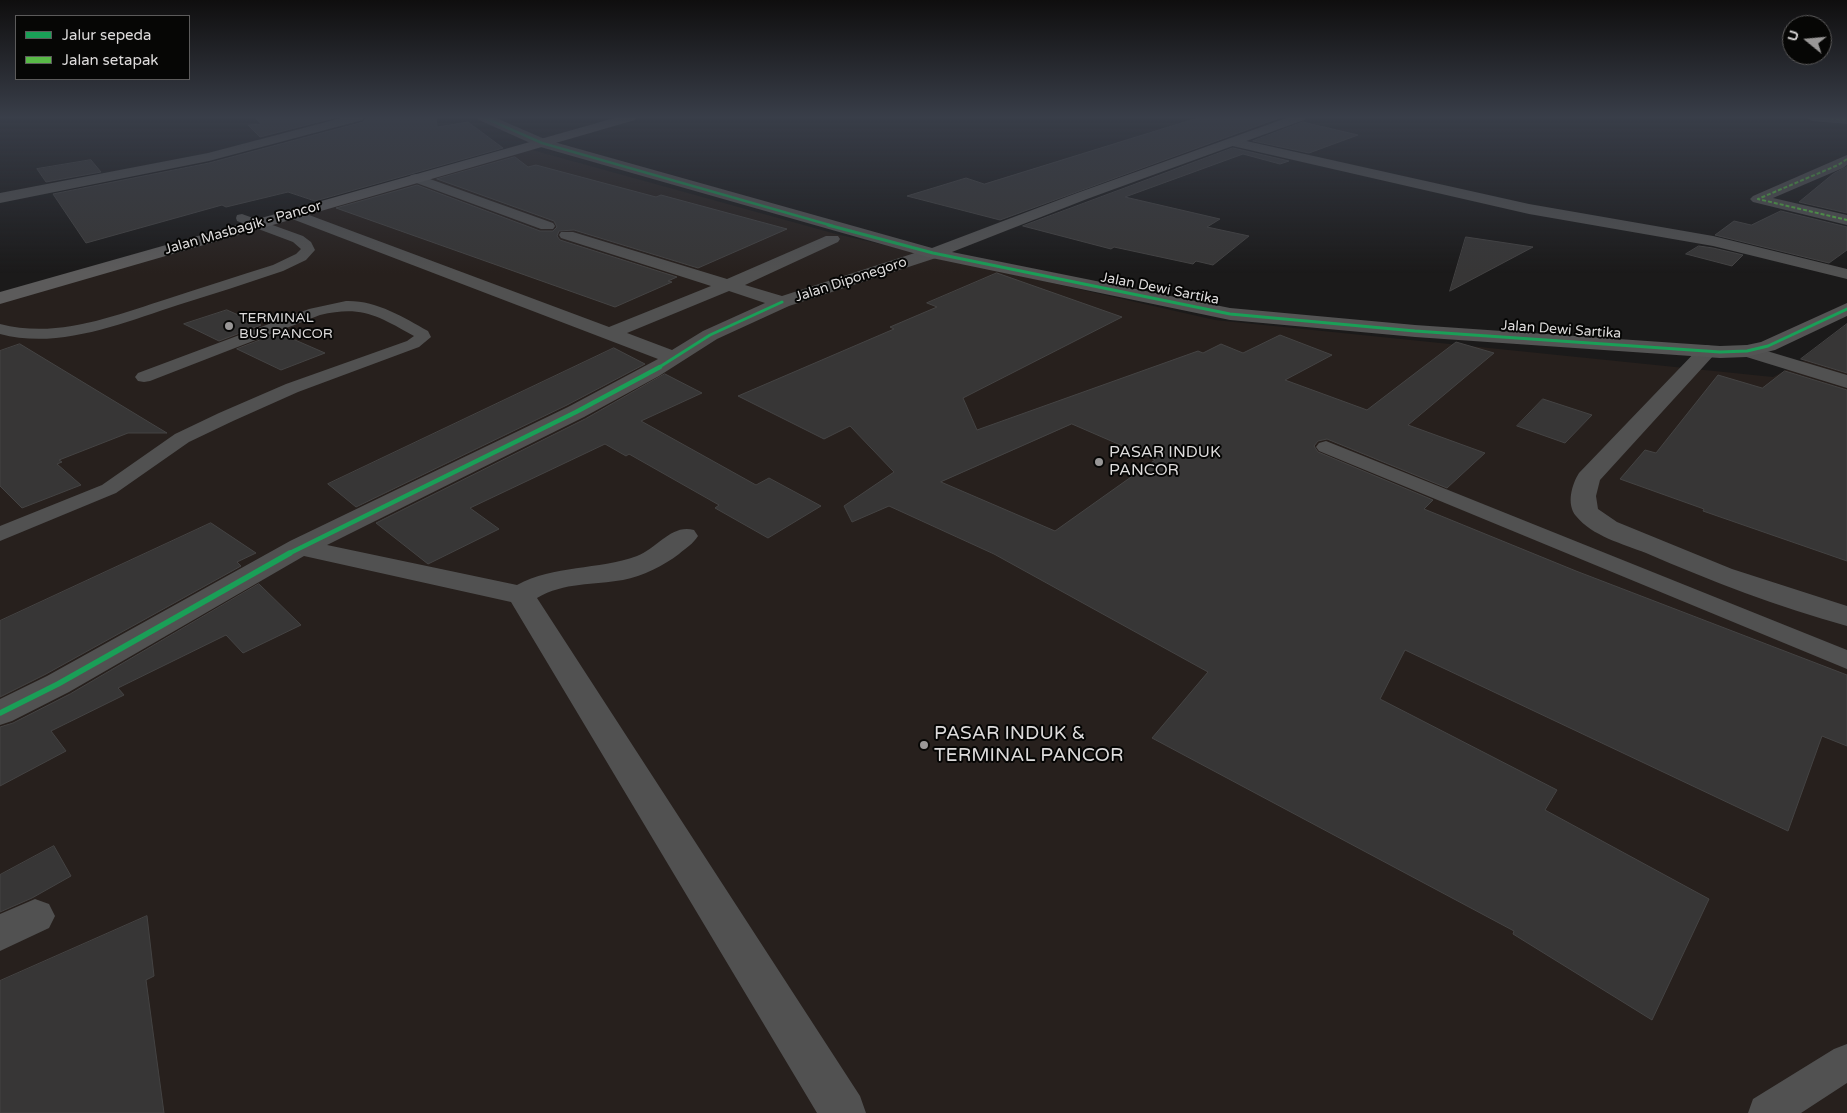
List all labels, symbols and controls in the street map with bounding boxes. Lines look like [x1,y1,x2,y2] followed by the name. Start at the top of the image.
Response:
[15,15,190,80] legend
[1782,15,1832,65] north arrow
[62,26,151,44] text: Jalur sepeda
[1783,28,1803,43] text: U
[62,51,159,69] text: Jalan setapak
[163,198,323,258] street label: Jalan Masbagik - Pancor
[793,254,909,306] street label: Jalan Diponegoro
[1099,269,1221,309] street label: Jalan Dewi Sartika
[239,310,333,342] place label: TERMINAL BUS PANCOR
[1500,317,1622,343] street label: Jalan Dewi Sartika
[223,320,235,332] marker: TERMINAL BUS PANCOR
[1109,443,1221,481] place label: PASAR INDUK PANCOR
[1093,456,1105,468] marker: PASAR INDUK PANCOR
[934,723,1123,767] place label: PASAR INDUK & TERMINAL PANCOR
[918,739,930,751] marker: PASAR INDUK & TERMINAL PANCOR

